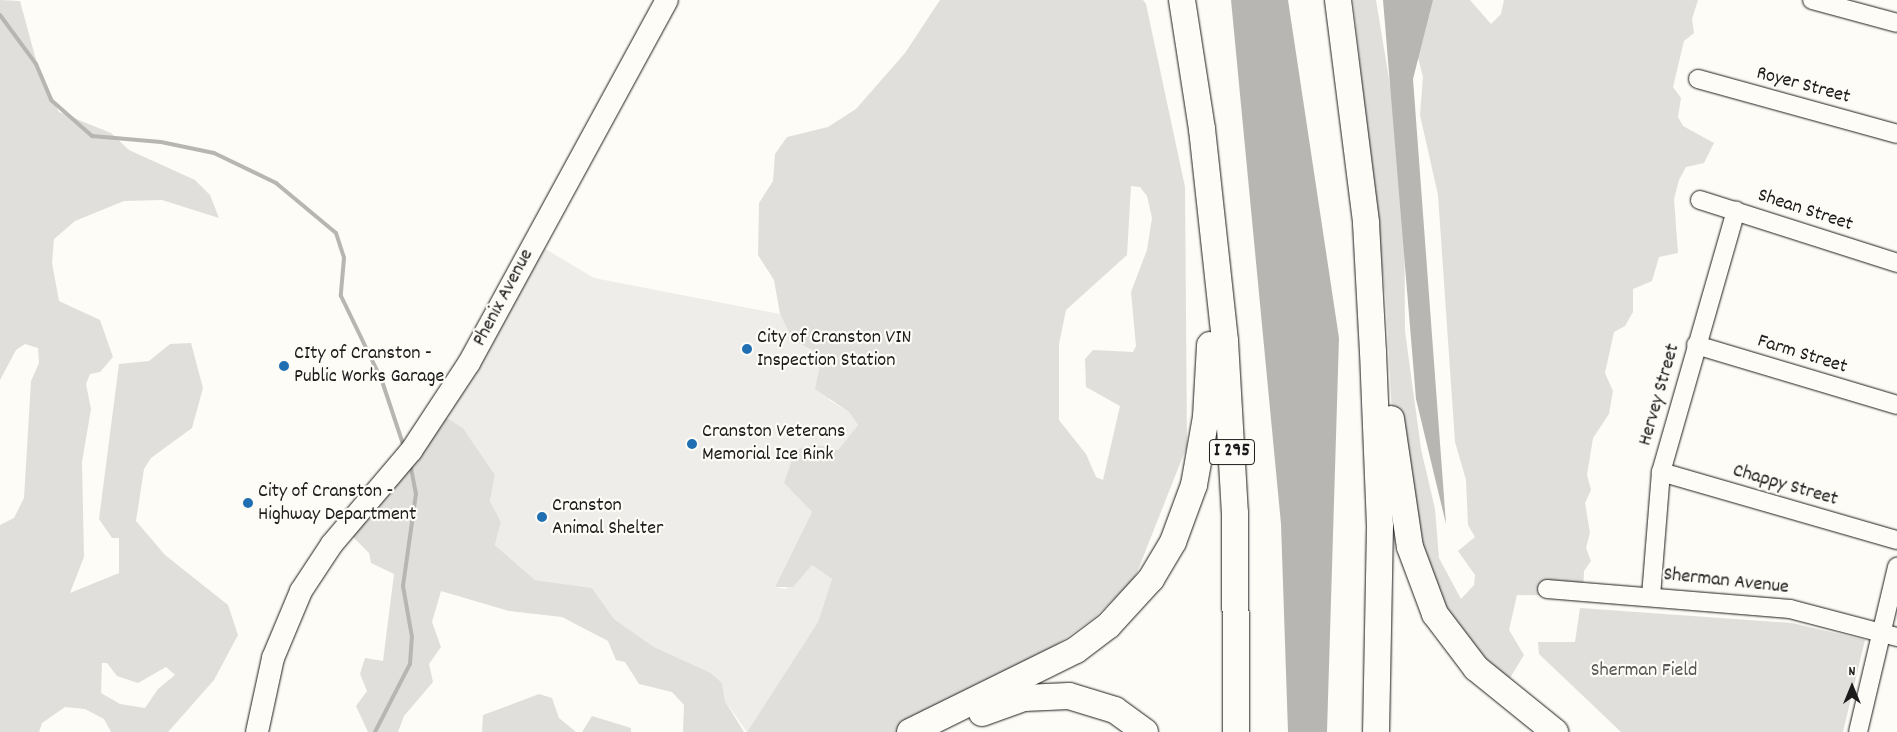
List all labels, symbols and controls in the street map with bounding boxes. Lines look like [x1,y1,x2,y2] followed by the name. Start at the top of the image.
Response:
[1753,62,1853,110] street label: Royer Street
[1754,184,1856,238] street label: Shean Street
[468,245,540,351] street label: Phenix Avenue
[757,326,911,373] place label: City of Cranston VIN Inspection Station
[1754,330,1850,380] street label: Farm Street
[1634,341,1686,449] street label: Hervey Street
[294,342,444,389] place label: CIty of Cranston - Public Works Garage
[741,343,753,355] marker: City of Cranston VIN Inspection Station
[278,360,290,372] marker: CIty of Cranston - Public Works Garage
[702,420,845,467] place label: Cranston Veterans Memorial Ice Rink
[1208,436,1256,468] road number: I 295
[686,438,698,450] marker: Cranston Veterans Memorial Ice Rink
[1730,460,1840,512] street label: Chappy Street
[258,480,416,527] place label: City of Cranston - Highway Department
[552,494,663,541] place label: Cranston Animal Shelter
[242,497,254,509] marker: City of Cranston - Highway Department
[536,511,548,523] marker: Cranston Animal Shelter
[1662,563,1790,601] street label: Sherman Avenue
[1591,659,1697,683] park label: Sherman Field
[1827,662,1877,712] north arrow
[1849,662,1855,682] text: N

